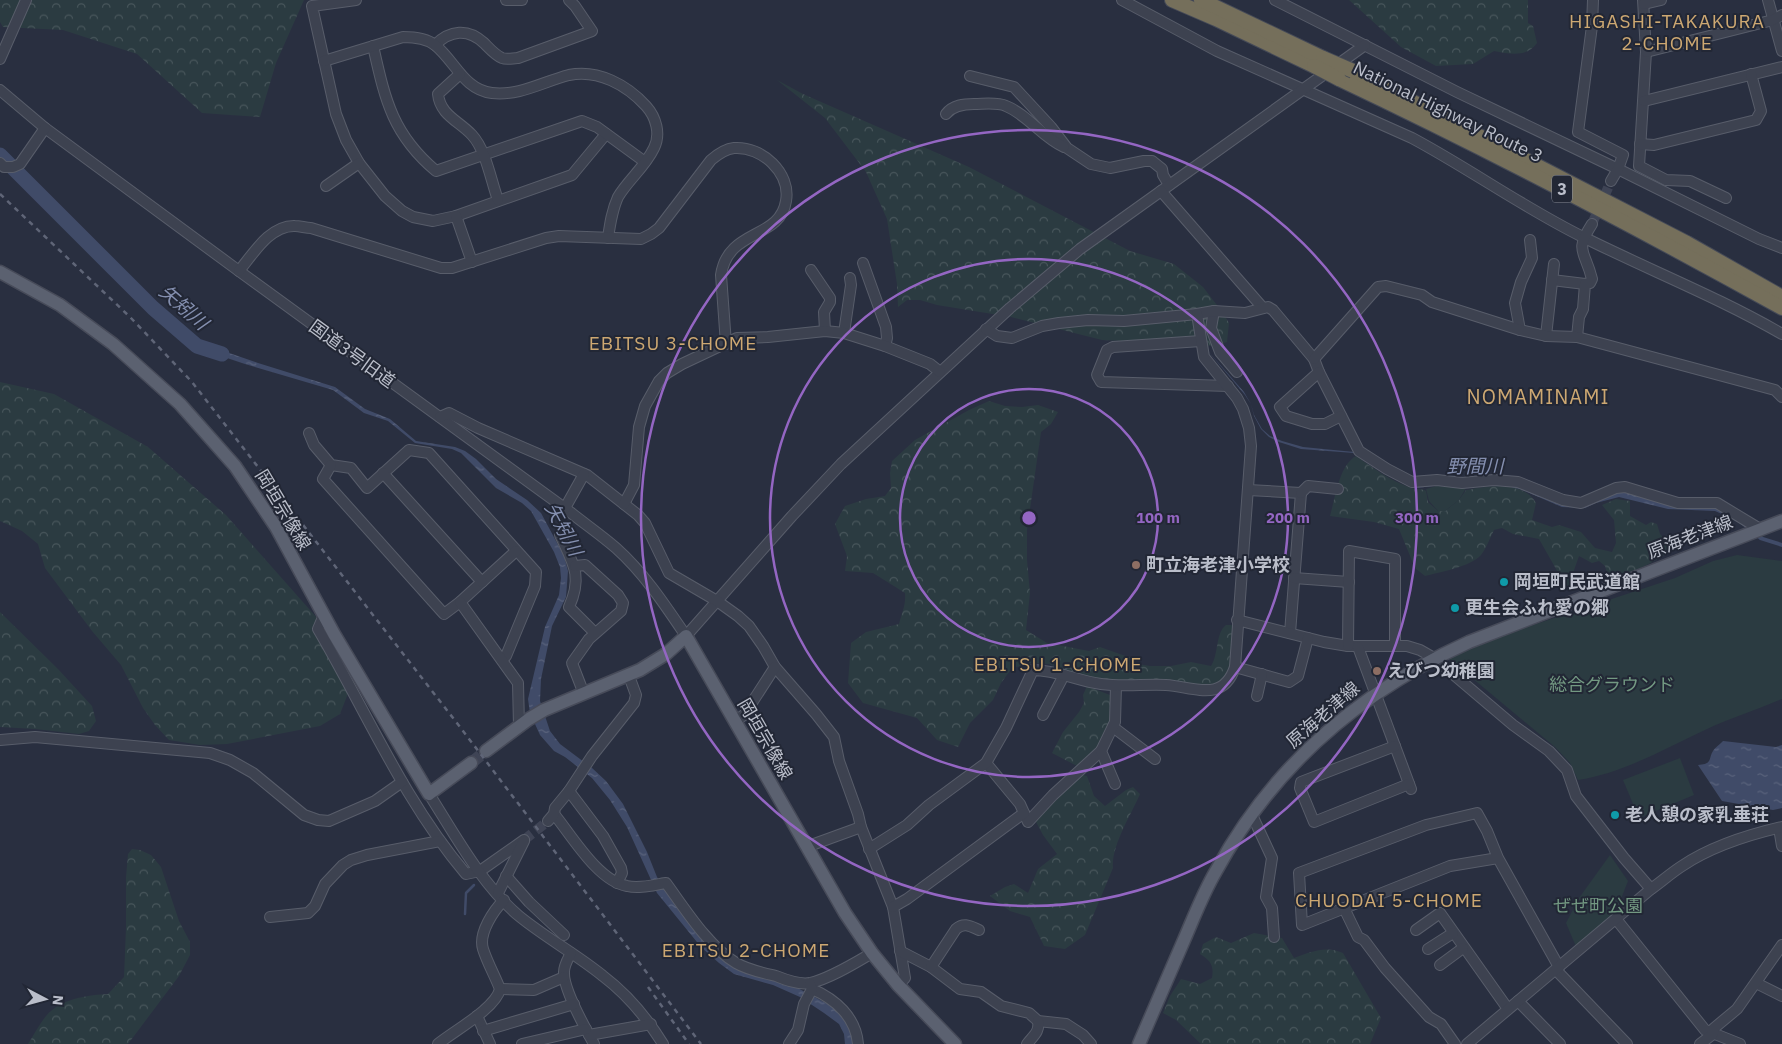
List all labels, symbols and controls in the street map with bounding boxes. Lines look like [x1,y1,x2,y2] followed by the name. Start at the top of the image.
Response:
[1569,9,1765,55] district label: HIGASHI-TAKAKURA 2-CHOME
[1350,56,1547,168] street label: National Highway Route 3
[1552,175,1572,202] road number: 3
[155,279,215,336] water label: 矢矧川
[305,315,400,393] street label: 国道3号旧道
[589,331,757,355] district label: EBITSU 3-CHOME
[1467,383,1609,410] district label: NOMAMINAMI
[1446,454,1505,478] water label: 野間川
[250,465,316,554] street label: 岡垣宗像線
[540,498,589,562] water label: 矢矧川
[1136,508,1180,527] text: 100 m
[1266,508,1310,527] text: 200 m
[1395,508,1439,527] text: 300 m
[1020,509,1038,527] centre of rings
[1644,510,1736,563] street label: 原海老津線
[1146,553,1290,576] place label: 町立海老津小学校
[1130,559,1142,571] marker: 町立海老津小学校
[1514,570,1640,593] place label: 岡垣町民武道館
[1498,576,1510,588] marker: 岡垣町民武道館
[1465,596,1609,619] place label: 更生会ふれ愛の郷
[1449,602,1461,614] marker: 更生会ふれ愛の郷
[974,652,1142,676] district label: EBITSU 1-CHOME
[1387,659,1495,682] place label: えびつ幼稚園
[1371,665,1383,677] marker: えびつ幼稚園
[1549,673,1675,696] park label: 総合グラウンド
[1281,676,1364,753] street label: 原海老津線
[733,694,798,783] street label: 岡垣宗像線
[1625,803,1769,826] place label: 老人憩の家乳垂荘
[1609,809,1621,821] marker: 老人憩の家乳垂荘
[1295,888,1483,912] district label: CHUODAI 5-CHOME
[1553,894,1643,917] park label: ぜぜ町公園
[662,938,830,962] district label: EBITSU 2-CHOME
[20,974,70,1024] north arrow
[48,994,67,1006] text: N

